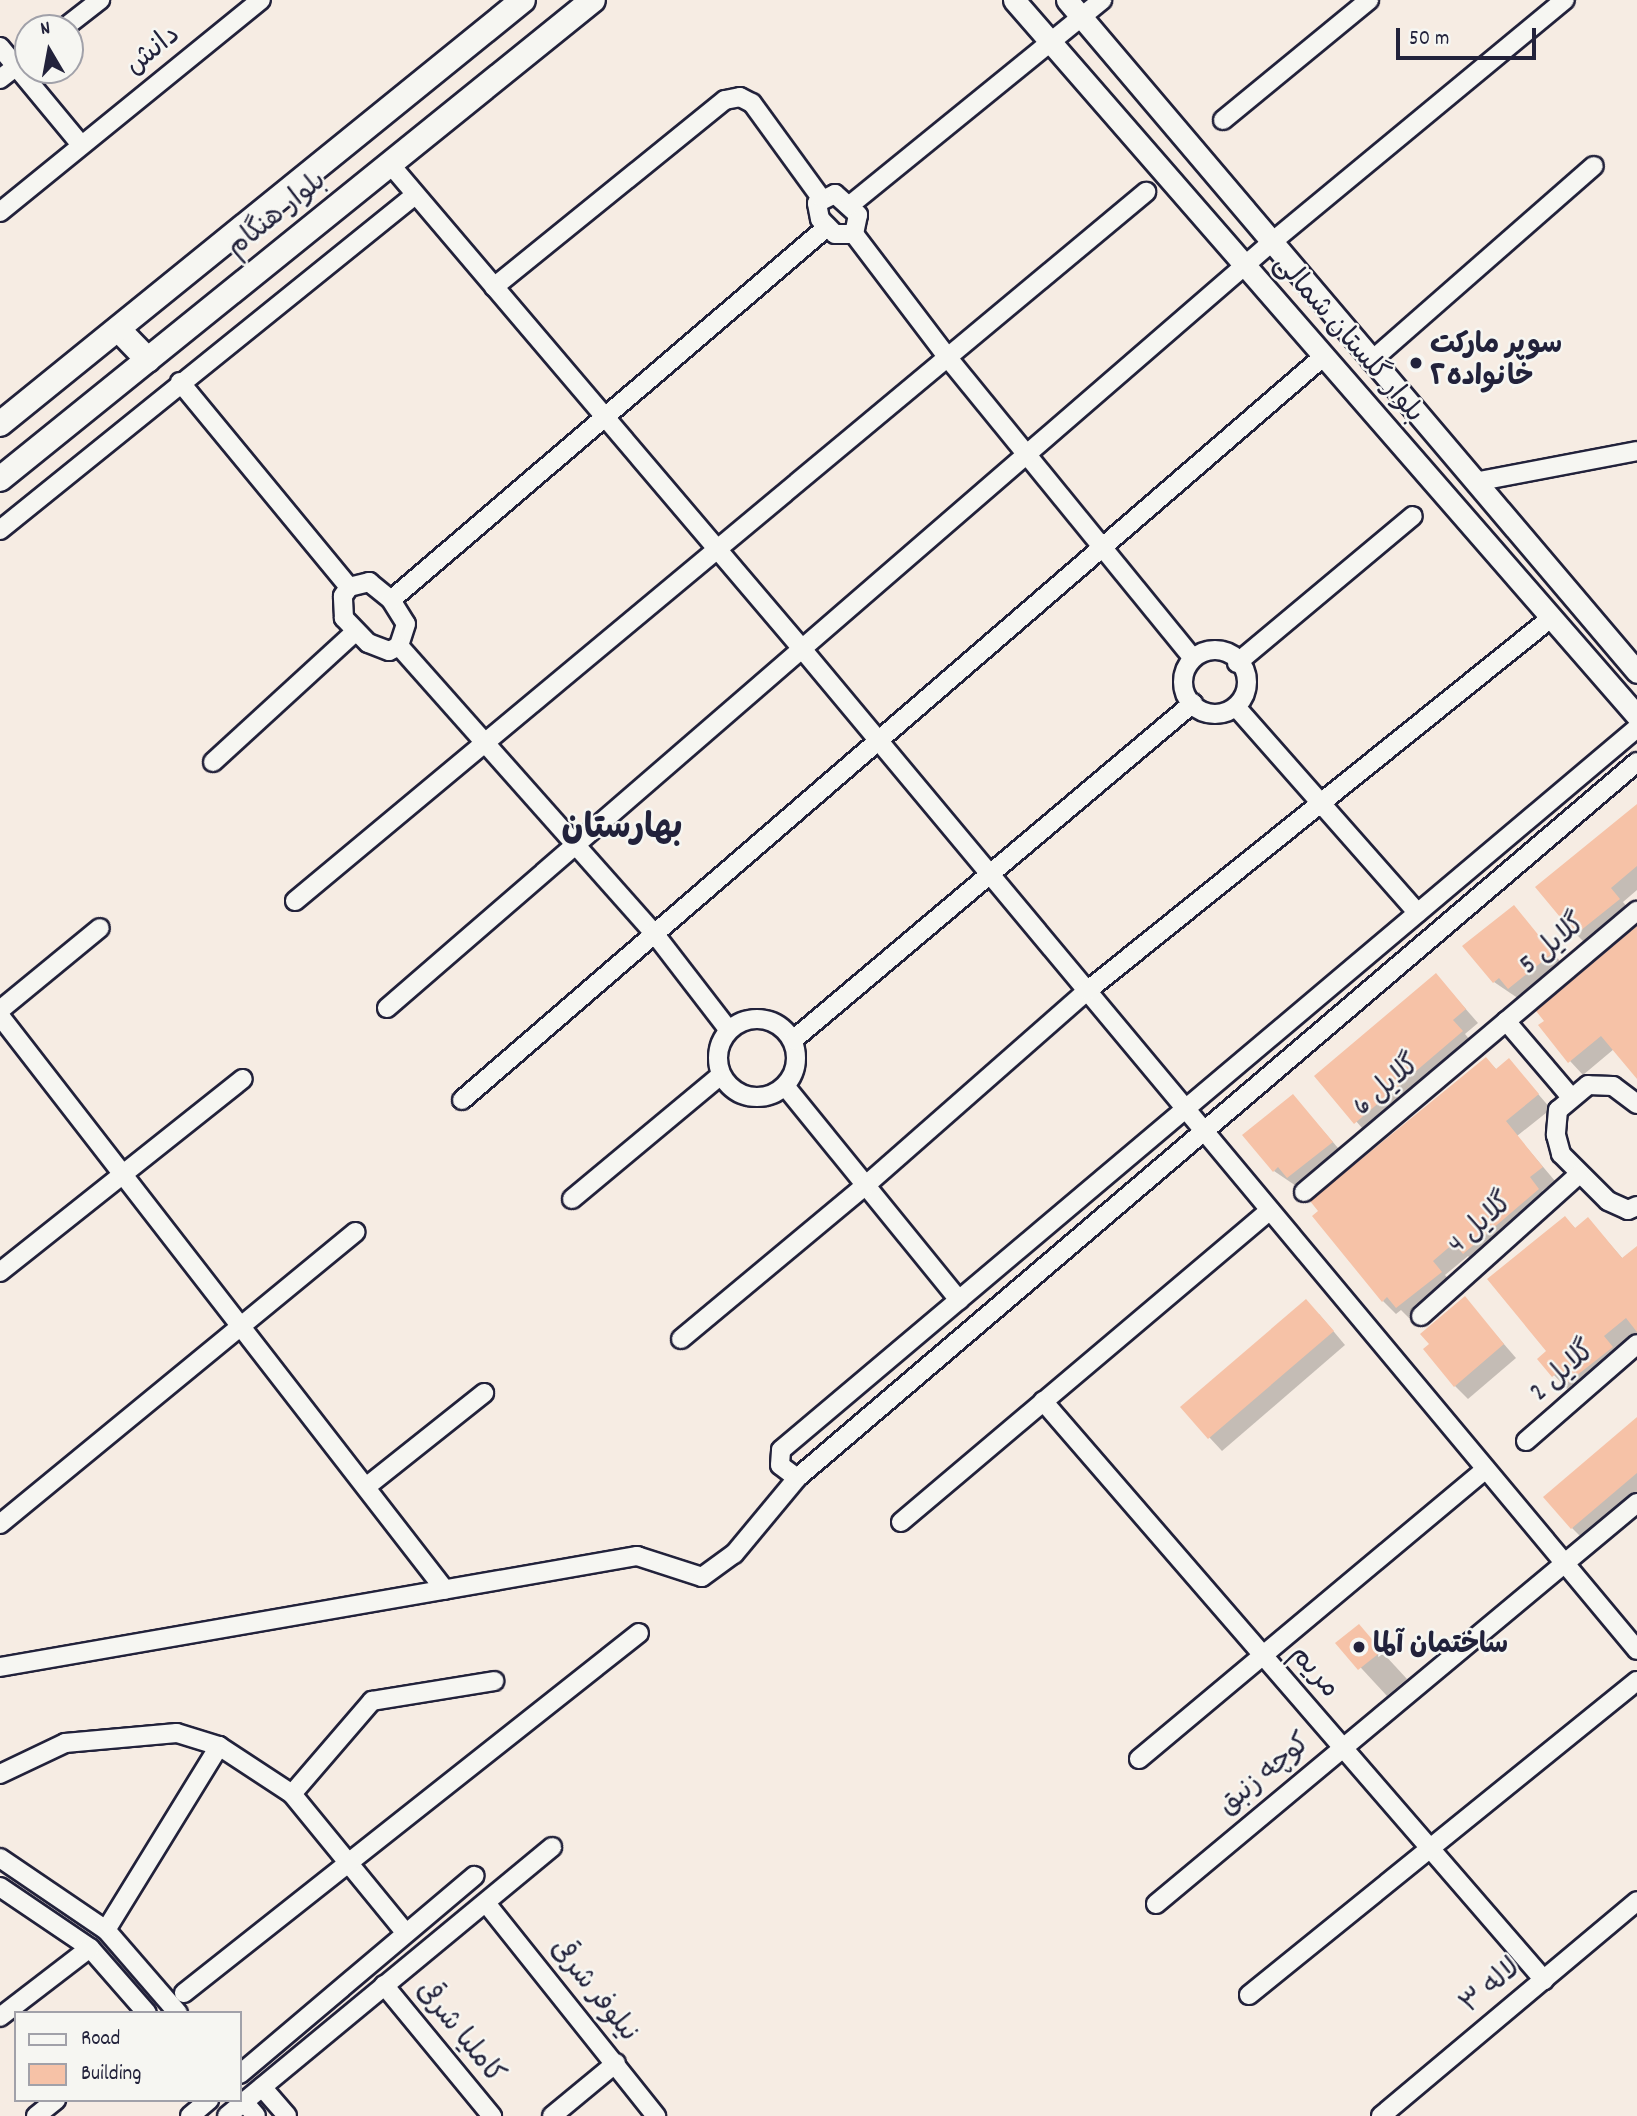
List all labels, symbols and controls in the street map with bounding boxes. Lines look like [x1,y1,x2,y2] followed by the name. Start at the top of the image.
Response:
[14,14,84,84] north arrow
[1399,14,1539,58] scale bar
[39,16,53,44] text: N
[120,20,188,84] street label: دانش
[1409,25,1449,55] text: 50 m
[222,166,334,266] street label: بلوار هنگام
[1265,249,1429,431] street label: بلوار گلستان شمالی
[1430,330,1562,396] place label: سوپر ماركت خانواده٢
[1408,355,1424,371] marker: سوپر ماركت خانواده٢
[561,809,683,851] district label: بهارستان
[1514,908,1594,984] street label: گلایل 5
[1347,1049,1429,1125] street label: گلایل 6
[1443,1187,1521,1263] street label: گلایل 4
[1524,1335,1604,1411] street label: گلایل 2
[1373,1630,1508,1664] place label: ساختمان آلما
[1351,1639,1367,1655] marker: ساختمان آلما
[1281,1640,1345,1706] street label: مریم
[1213,1728,1319,1824] street label: کوچه زنبق
[541,1934,643,2050] street label: نیلوفر شرقی
[1455,1953,1529,2023] street label: لاله ۳
[406,1976,510,2092] street label: کاملیا شرقی
[14,2011,242,2102] legend
[81,2025,120,2055] text: Road
[81,2060,141,2090] text: Building

